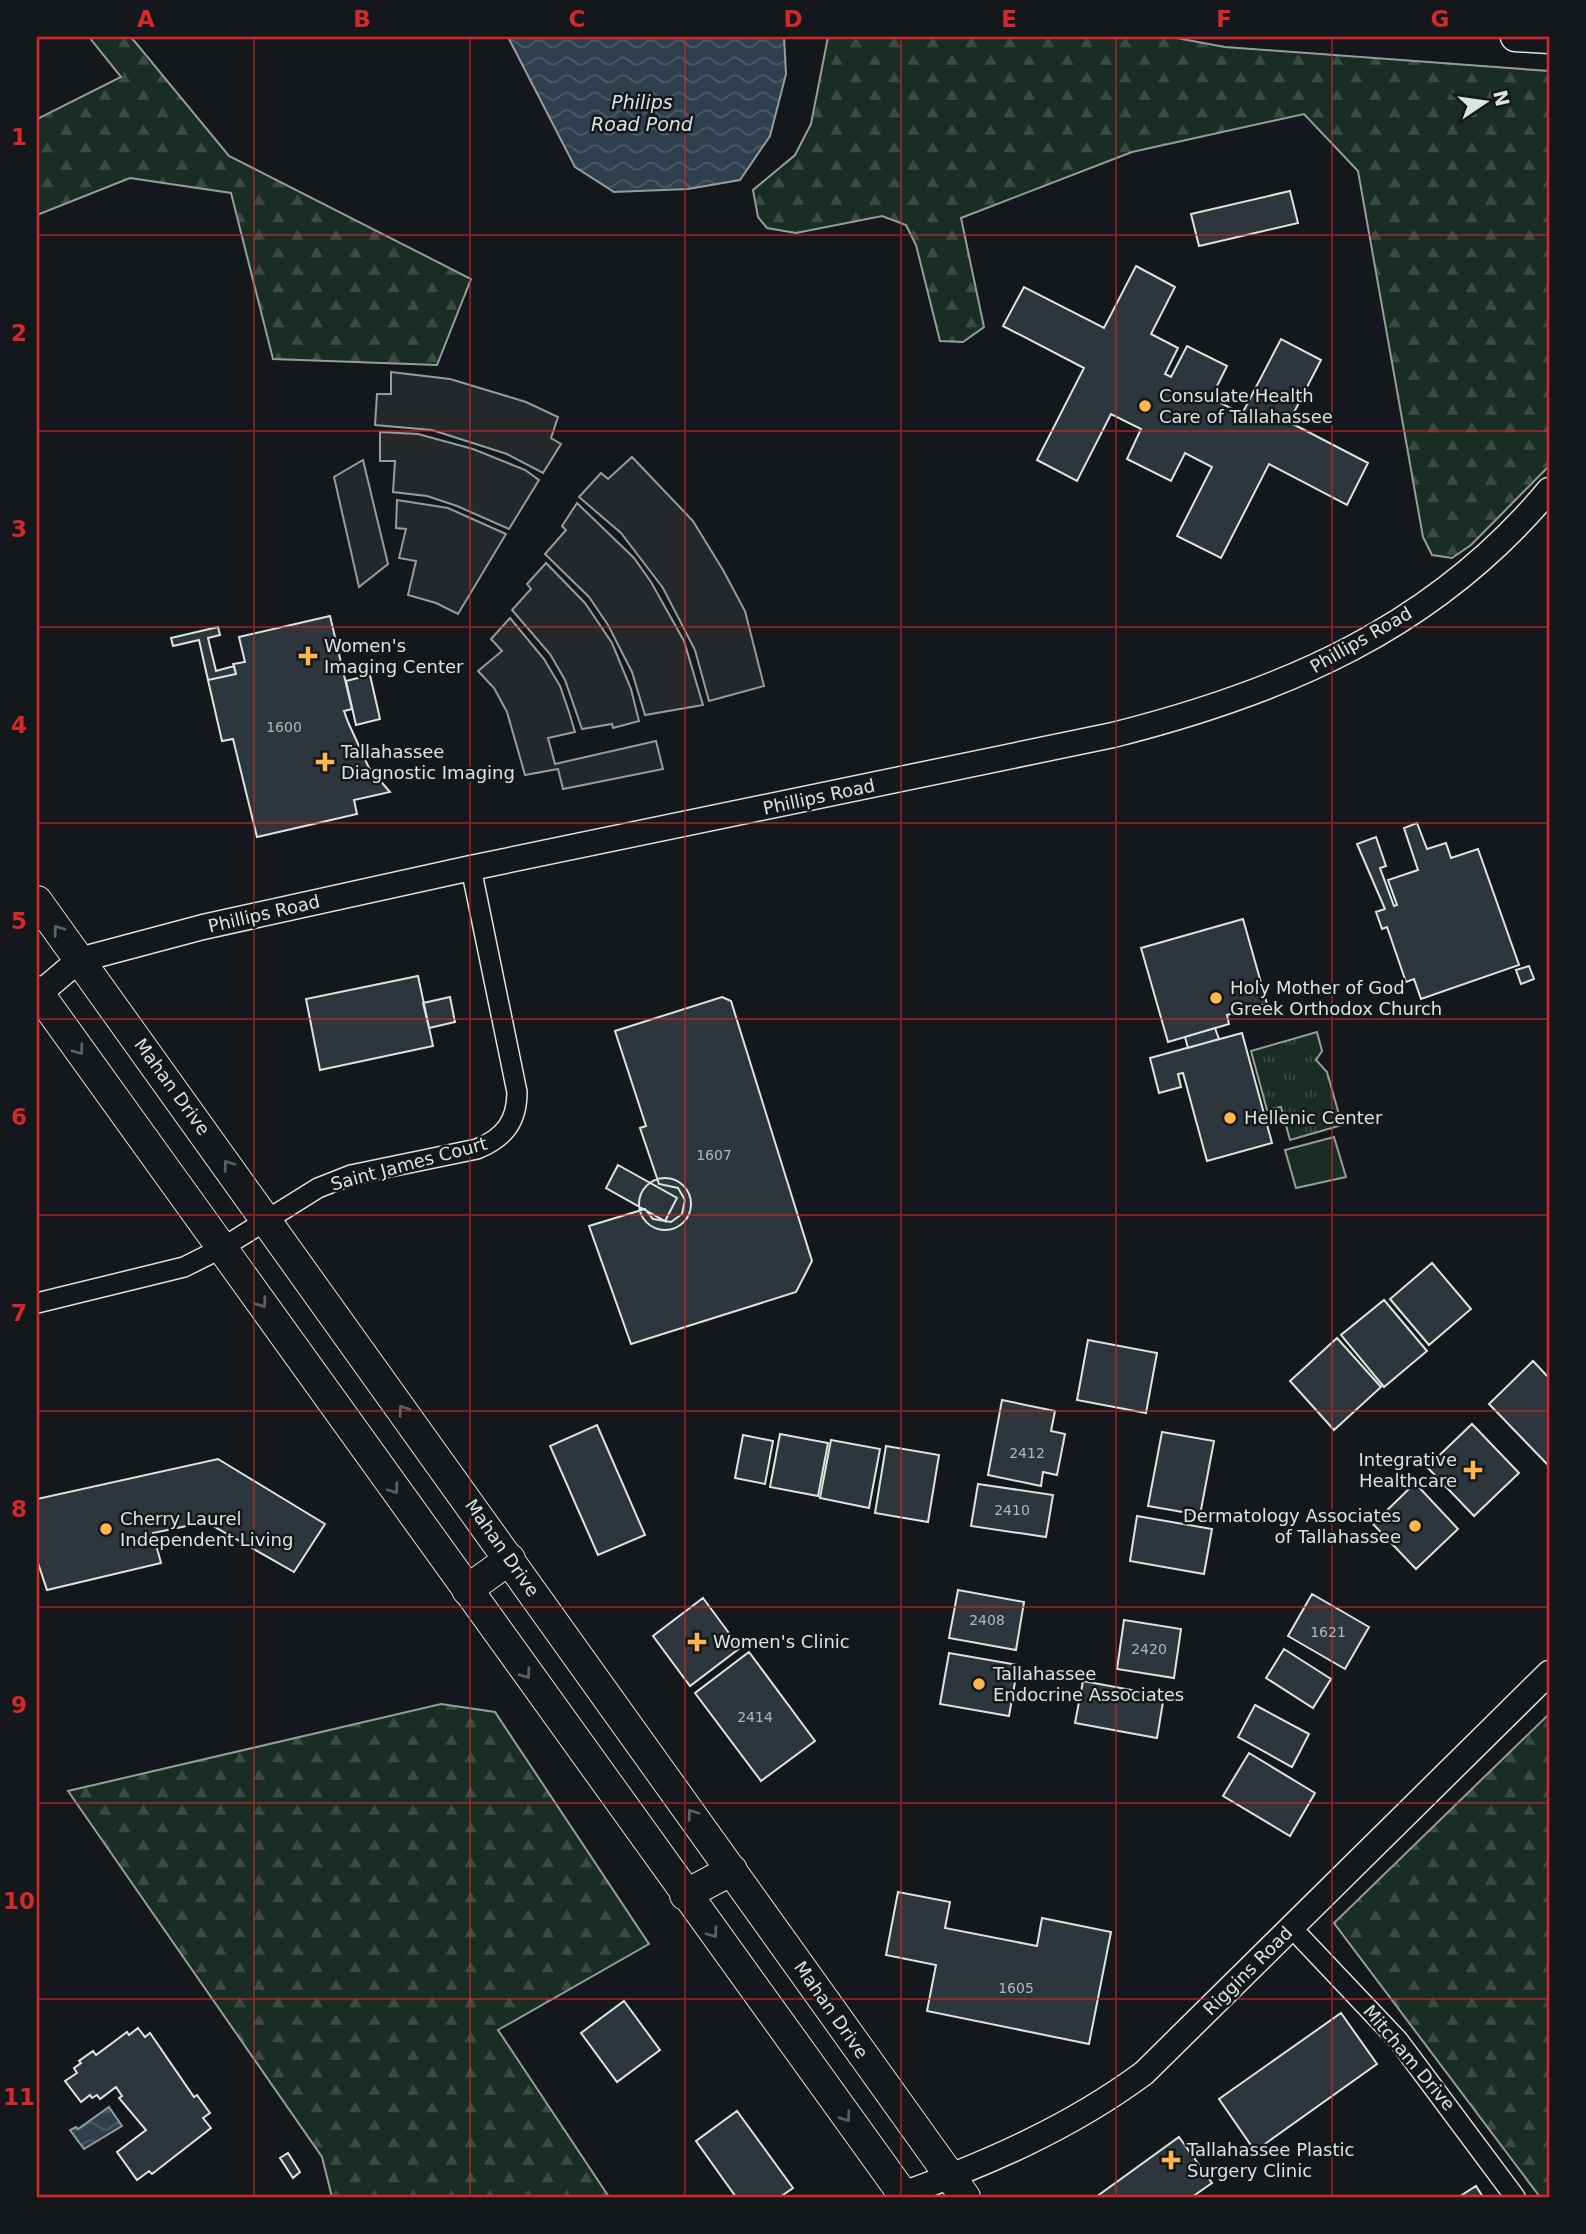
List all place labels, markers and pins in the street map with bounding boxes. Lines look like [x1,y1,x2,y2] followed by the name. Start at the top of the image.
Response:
[1159,385,1333,427] place label: Consulate Health Care of Tallahassee
[1137,398,1153,414] marker: Consulate Health Care of Tallahassee
[324,635,464,677] place label: Women's Imaging Center
[298,646,318,666] marker: Women's Imaging Center
[340,741,515,783] place label: Tallahassee Diagnostic Imaging
[315,752,335,772] marker: Tallahassee Diagnostic Imaging
[1230,977,1442,1019] place label: Holy Mother of God Greek Orthodox Church
[1208,990,1224,1006] marker: Holy Mother of God Greek Orthodox Church
[1244,1107,1383,1128] place label: Hellenic Center
[1222,1110,1238,1126] marker: Hellenic Center
[1359,1449,1457,1491] place label: Integrative Healthcare
[1463,1460,1483,1480] marker: Integrative Healthcare
[1183,1505,1401,1547] place label: Dermatology Associates of Tallahassee
[120,1508,293,1550] place label: Cherry Laurel Independent Living
[1407,1518,1423,1534] marker: Dermatology Associates of Tallahassee
[98,1521,114,1537] marker: Cherry Laurel Independent Living
[713,1631,850,1652] place label: Women's Clinic
[687,1632,707,1652] marker: Women's Clinic
[992,1663,1184,1705] place label: Tallahassee Endocrine Associates
[971,1676,987,1692] marker: Tallahassee Endocrine Associates
[1186,2139,1354,2181] place label: Tallahassee Plastic Surgery Clinic
[1161,2150,1181,2170] marker: Tallahassee Plastic Surgery Clinic

